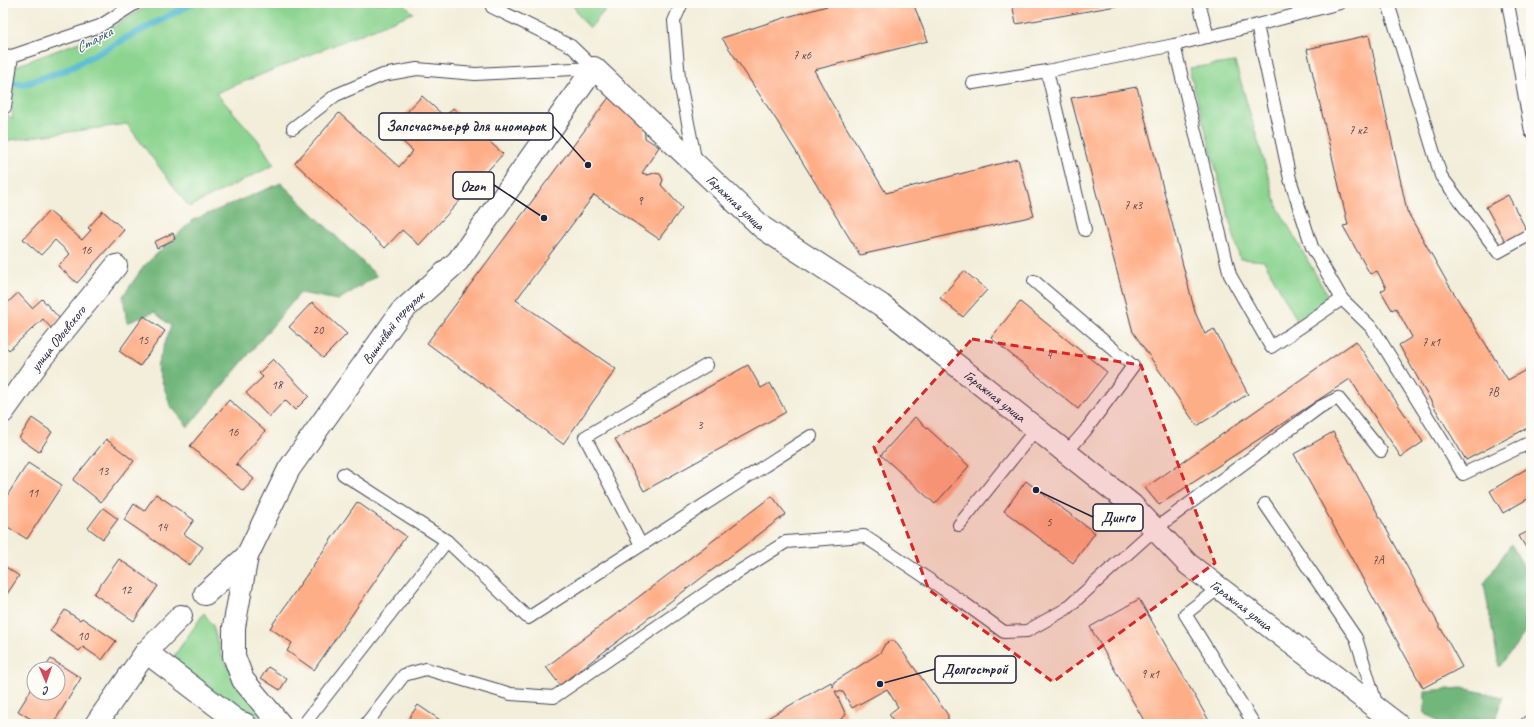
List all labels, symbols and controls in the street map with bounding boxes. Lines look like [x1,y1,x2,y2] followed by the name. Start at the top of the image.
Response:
[72,22,117,58] water label: Старка
[793,47,812,63] house number: 7 к6
[379,113,553,140] callout: Запсчастье.рф для иномарок
[386,117,547,136] text: Запсчастье.рф для иномарок
[1349,122,1369,138] house number: 7 к2
[703,171,769,234] street label: Гаражная улица
[453,172,494,199] callout: Ozon
[460,177,487,196] text: Ozon
[637,193,644,209] house number: 9
[1124,197,1144,213] house number: 7 к3
[81,242,92,258] house number: 16
[358,286,429,367] street label: Вишнёвый переулок
[26,301,90,375] street label: улица Одоевского
[313,322,325,338] house number: 20
[138,332,149,348] house number: 15
[1422,334,1441,350] house number: 7 к1
[1046,347,1053,363] house number: 4
[961,366,1030,426] street label: Гаражная улица
[272,377,284,393] house number: 18
[1487,384,1500,400] house number: 7В
[697,417,704,433] house number: 3
[228,424,239,440] house number: 16
[98,463,110,479] house number: 13
[28,485,39,501] house number: 11
[1093,504,1143,531] callout: Динго
[1101,508,1137,527] text: Динго
[1046,514,1052,530] house number: 5
[157,519,169,535] house number: 14
[1372,552,1385,568] house number: 7А
[1207,576,1277,635] street label: Гаражная улица
[121,582,133,598] house number: 12
[78,628,90,644] house number: 10
[935,656,1016,683] callout: Долгострой
[942,660,1009,679] text: Долгострой
[26,661,66,701] north arrow
[1141,666,1160,682] house number: 9 к1
[42,684,49,698] text: С

